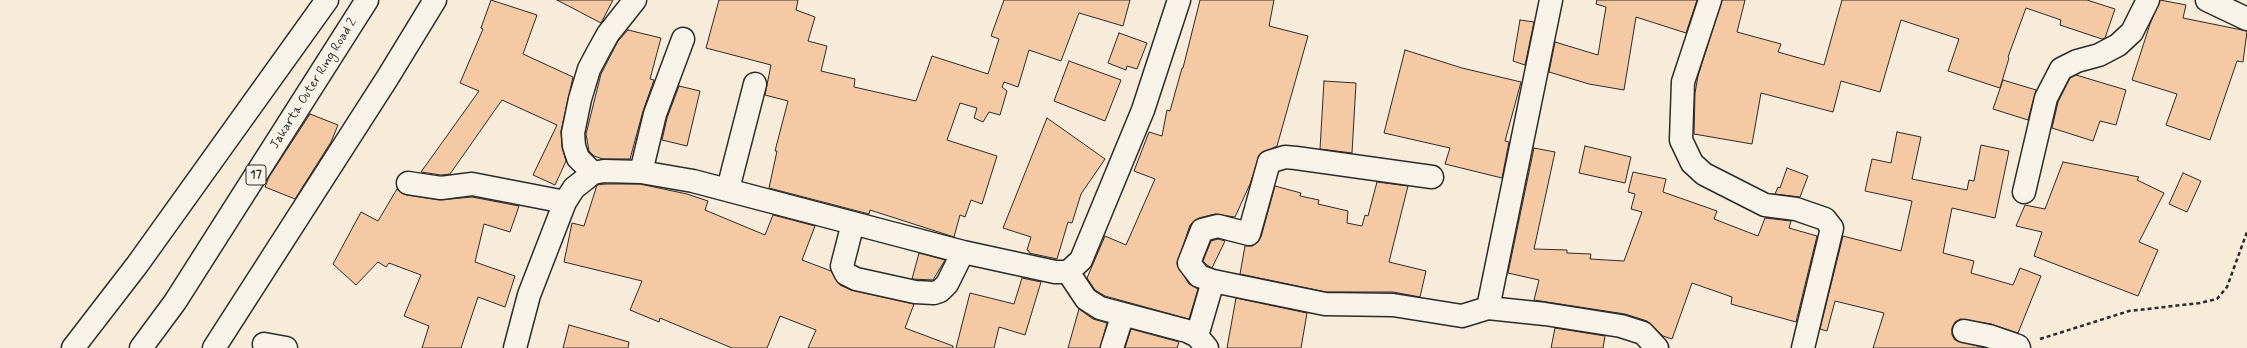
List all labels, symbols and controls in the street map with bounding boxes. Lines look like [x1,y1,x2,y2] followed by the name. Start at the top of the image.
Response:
[267,16,361,152] street label: Jakarta Outer Ring Road 2
[246,165,266,185] road number: 17

